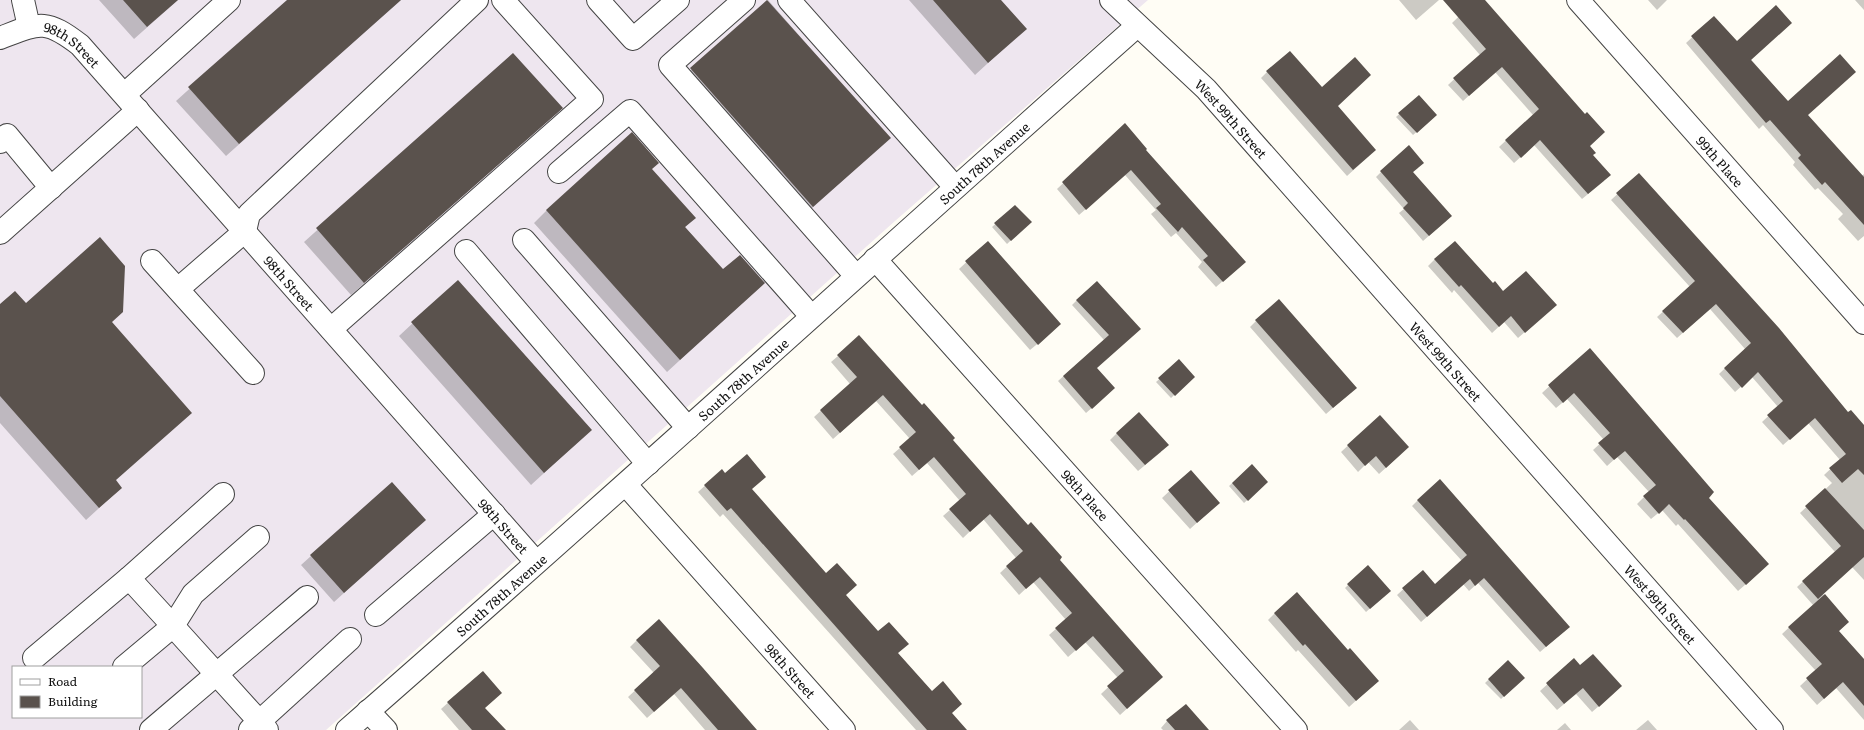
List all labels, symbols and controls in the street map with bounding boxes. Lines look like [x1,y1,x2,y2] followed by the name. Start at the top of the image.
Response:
[42,16,105,72] street label: 98th Street
[1191,74,1273,163] street label: West 99th Street
[934,117,1033,208] street label: South 78th Avenue
[1693,131,1748,191] street label: 99th Place
[260,251,320,315] street label: 98th Street
[1406,317,1487,406] street label: West 99th Street
[693,333,792,425] street label: South 78th Avenue
[1058,465,1114,525] street label: 98th Place
[474,494,534,558] street label: 98th Street
[451,549,551,640] street label: South 78th Avenue
[1620,560,1701,648] street label: West 99th Street
[761,639,821,702] street label: 98th Street
[12,666,142,718] legend
[48,672,78,690] text: Road
[48,692,98,710] text: Building

